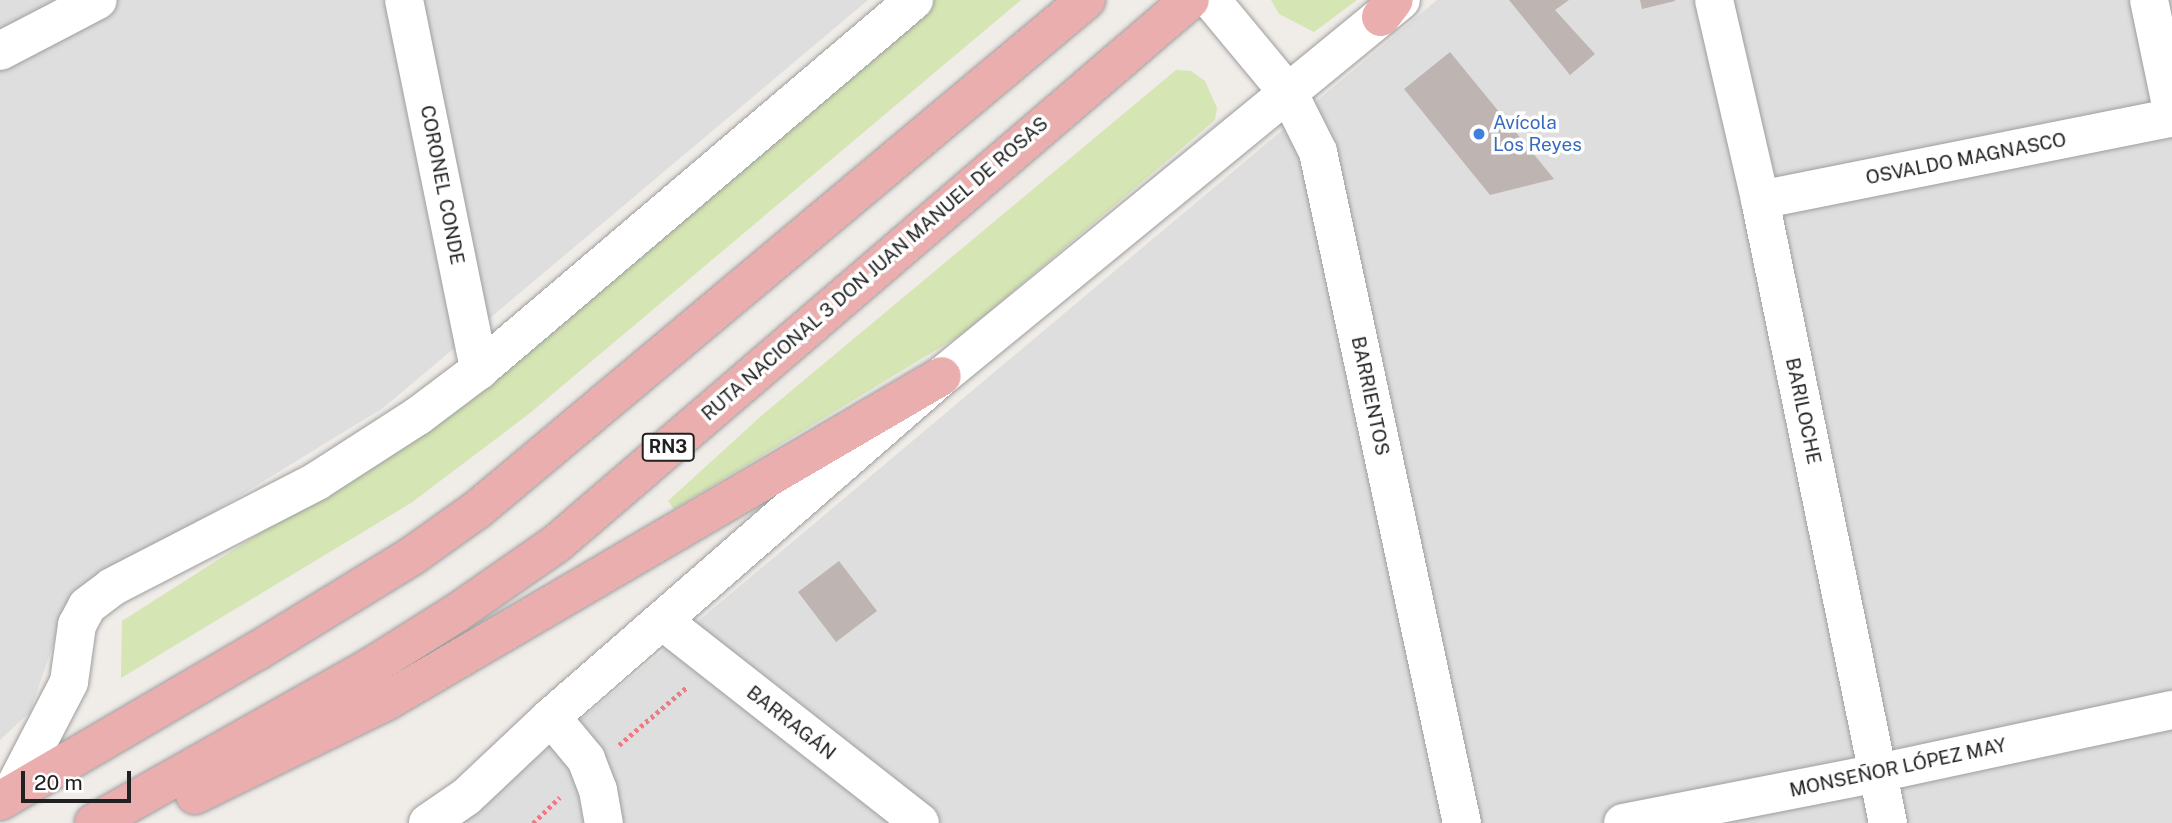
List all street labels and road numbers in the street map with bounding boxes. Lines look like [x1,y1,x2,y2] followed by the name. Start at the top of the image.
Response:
[415,103,469,267] street label: CORONEL CONDE
[697,112,1053,426] street label: RUTA NACIONAL 3 DON JUAN MANUEL DE ROSAS
[1864,128,2068,190] street label: OSVALDO MAGNASCO
[1346,334,1394,458] street label: BARRIENTOS
[1781,356,1825,466] street label: BARILOCHE
[640,432,696,462] road number: RN3
[742,681,840,765] street label: BARRAGÁN
[1788,734,2008,802] street label: MONSEÑOR LÓPEZ MAY

